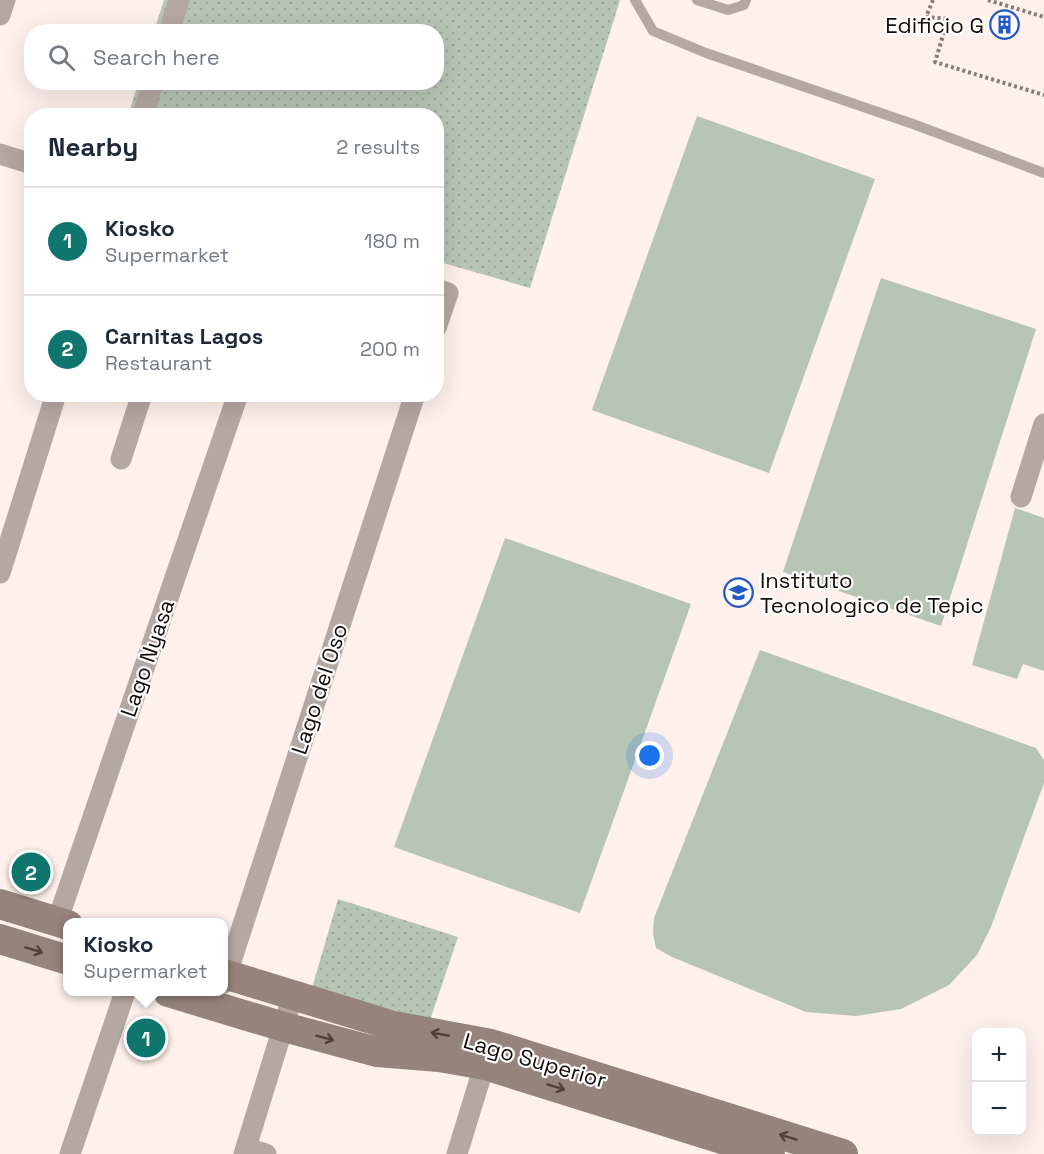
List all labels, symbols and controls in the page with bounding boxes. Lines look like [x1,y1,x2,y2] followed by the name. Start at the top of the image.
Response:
[989,9,1021,41] building icon: Edificio G
[885,11,984,39] place label: Edificio G
[24,24,444,90] search box
[45,41,78,74] icon: search
[93,43,220,71] text: Search here
[48,130,138,164] text: Nearby
[336,134,420,160] text: 2 results
[105,214,175,242] text: Kiosko
[63,228,72,254] text: 1
[364,228,420,254] text: 180 m
[105,242,229,268] text: Supermarket
[105,322,263,350] text: Carnitas Lagos
[62,336,73,362] text: 2
[360,336,420,362] text: 200 m
[105,350,212,376] text: Restaurant
[760,566,984,619] place label: Instituto Tecnologico de Tepic
[723,577,755,609] school or university icon: Instituto Tecnologico de Tepic
[114,595,180,720] street label: Lago Nyasa
[285,620,353,758] street label: Lago del Oso
[635,741,664,770] your location
[12,850,51,894] pin: 2
[63,918,228,996] popup
[84,930,153,958] text: Kiosko
[24,945,43,956] one-way arrow
[84,958,207,984] text: Supermarket
[126,1016,166,1060] pin: 1
[460,1026,610,1094] street label: Lago Superior
[430,1028,450,1039] one-way arrow
[972,1028,1026,1136] map controls
[972,1028,1026,1082] button: +
[315,1033,334,1044] one-way arrow
[546,1082,565,1093] one-way arrow
[972,1082,1026,1136] button: −
[778,1130,797,1141] one-way arrow

